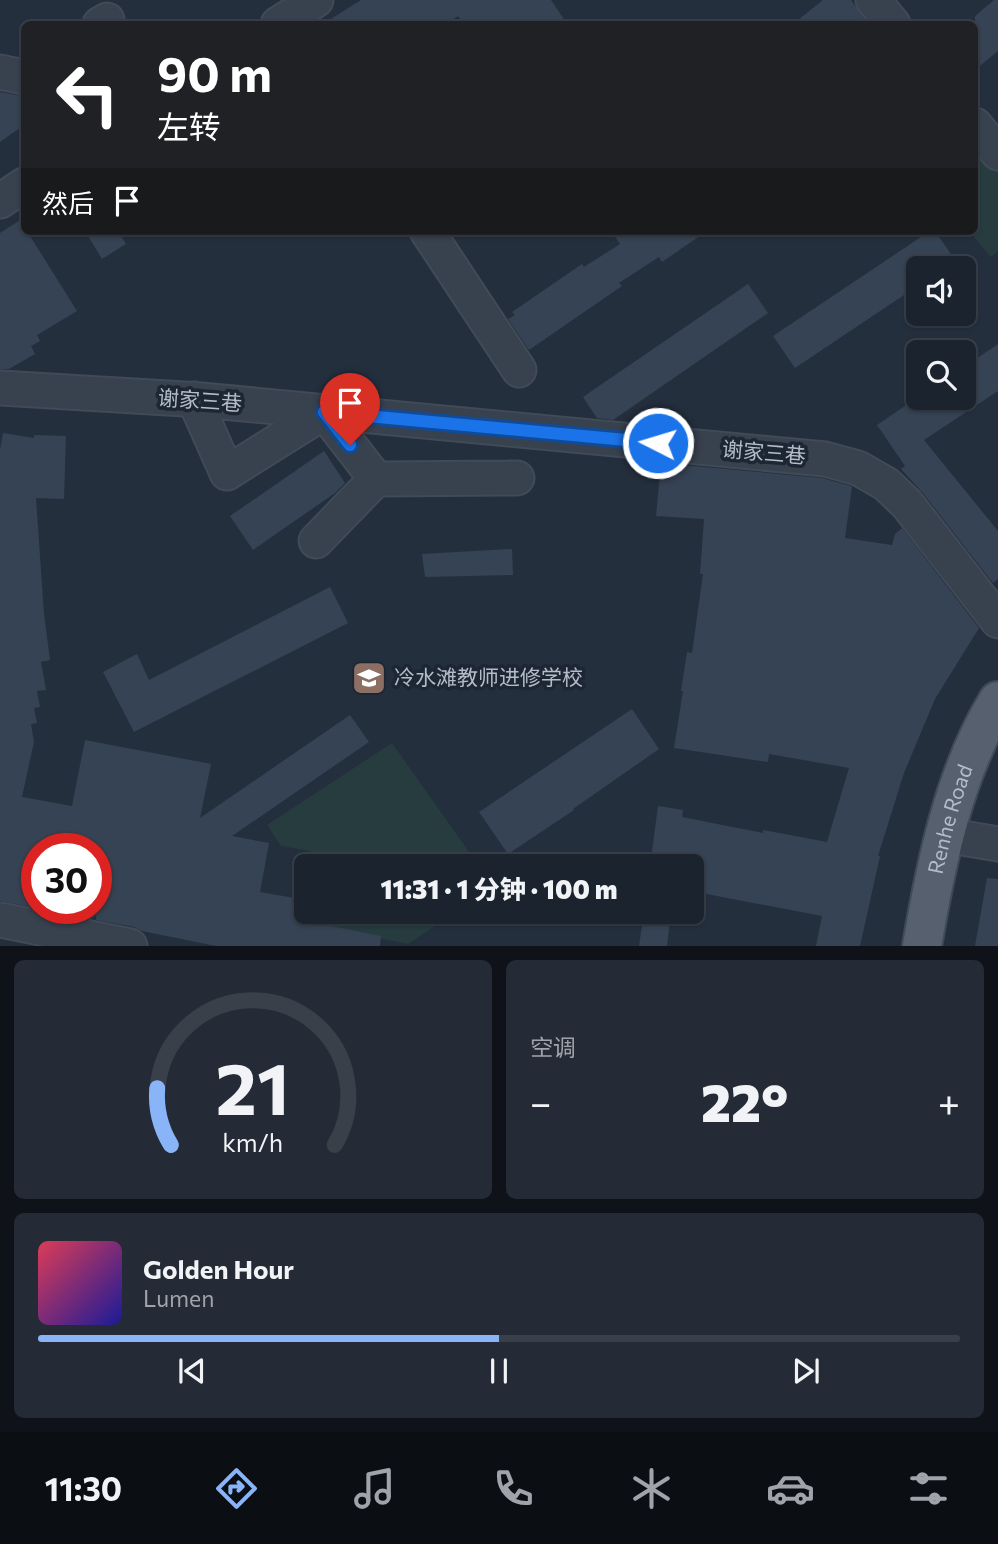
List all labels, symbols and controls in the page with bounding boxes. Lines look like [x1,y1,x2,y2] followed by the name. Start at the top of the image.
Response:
[157,42,272,102] text: 90 m
[42,49,133,140] icon: left
[157,106,221,146] text: 左转
[108,182,146,220] icon: arrive
[42,187,94,218] text: 然后
[906,256,976,410] map controls
[906,256,976,326] button: sound
[906,340,976,410] button: search
[320,373,380,445] pin
[157,384,243,415] street label: 谢家三巷
[331,384,369,422] icon: arrive
[621,406,695,480] position arrow
[721,435,807,468] street label: 谢家三巷
[350,659,388,697] school or university icon: 冷水滩教师进修学校
[394,664,583,689] place label: 冷水滩教师进修学校
[922,760,977,876] street label: Renhe Road
[21,833,112,924] speed limit sign: 30
[380,873,618,904] text: 11:31 · 1 分钟 · 100 m
[530,1033,576,1061] text: 空调
[216,1042,290,1131] text: 21
[701,1069,788,1133] text: 22°
[530,1078,552,1125] text: −
[938,1078,960,1125] text: +
[223,1127,283,1157] text: km/h
[143,1253,294,1284] text: Golden Hour
[143,1284,214,1312] text: Lumen
[173,1352,211,1390] icon: previous
[480,1352,518,1390] icon: pause
[787,1352,825,1390] icon: next
[212,1464,261,1513] icon: directions
[350,1464,399,1513] icon: music
[489,1464,538,1513] icon: phone
[627,1464,676,1513] icon: climate
[766,1464,815,1513] icon: car
[904,1464,953,1513] icon: filters
[45,1468,122,1508] text: 11:30

